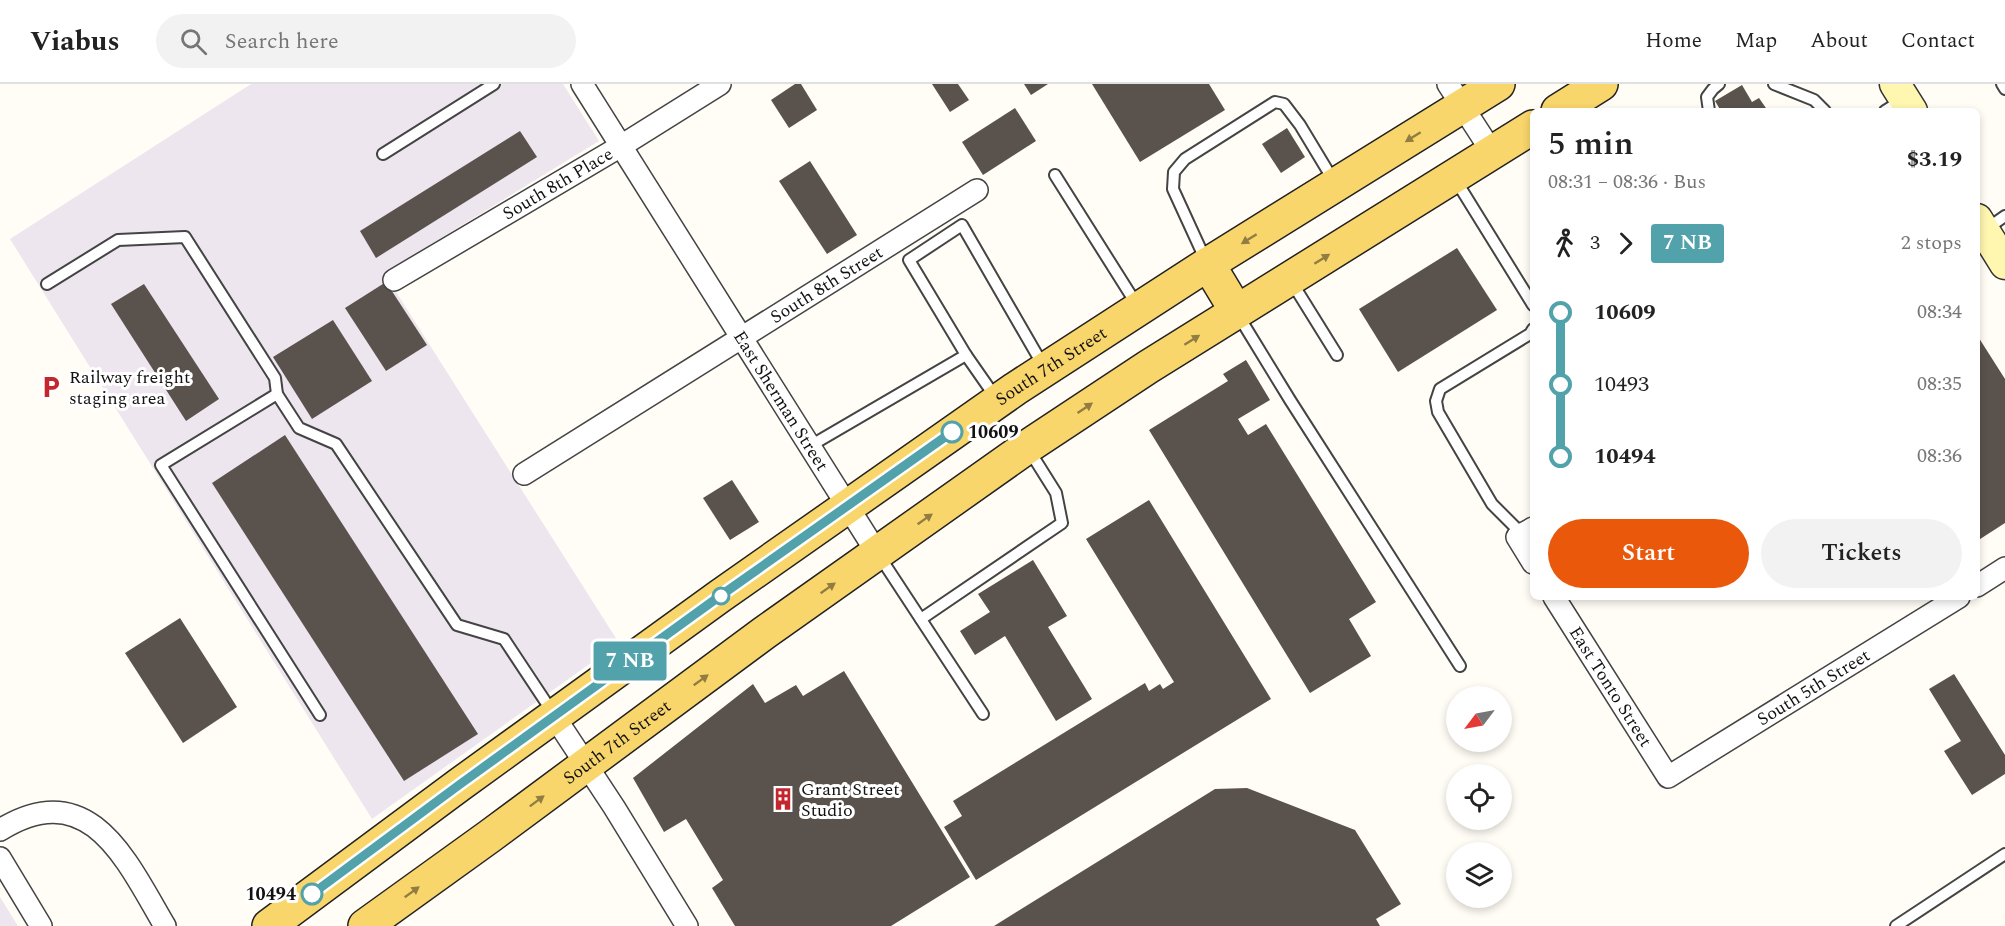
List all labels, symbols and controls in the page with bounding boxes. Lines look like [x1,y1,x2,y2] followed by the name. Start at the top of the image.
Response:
[156,14,576,68] search box
[30,20,120,63] text: Viabus
[177,25,210,58] icon: search
[225,25,339,58] text: Search here
[1645,25,1702,57] text: Home
[1735,25,1777,57] text: Map
[1810,25,1868,57] text: About
[1901,25,1975,57] text: Contact
[1548,119,1634,169] text: 5 min
[1405,132,1421,143] one-way arrow
[497,141,618,227] street label: South 8th Place
[1907,143,1962,176] text: $3.19
[1548,167,1706,197] text: 08:31 – 08:36 · Bus
[1548,227,1581,260] icon: walk
[1609,227,1642,260] icon: forward
[1663,227,1712,259] text: 7 NB
[1590,228,1600,258] text: 3
[1901,228,1962,258] text: 2 stops
[1241,233,1257,244] one-way arrow
[765,239,888,330] street label: South 8th Street
[1314,253,1330,264] one-way arrow
[1594,296,1656,329] text: 10609
[1917,297,1962,327] text: 08:34
[990,320,1113,413] street label: South 7th Street
[726,325,835,476] street label: East Sherman Street
[1184,334,1200,345] one-way arrow
[69,364,190,412] place label: Railway freight staging area
[1594,368,1649,401] text: 10493
[1917,369,1962,399] text: 08:35
[38,374,64,400] parking icon: Railway freight staging area
[1077,402,1093,413] one-way arrow
[968,419,1019,446] place label: 10609
[941,421,963,443] marker: 10609
[1594,440,1656,473] text: 10494
[1917,441,1962,471] text: 08:36
[916,513,932,525] one-way arrow
[1548,519,1749,588] button: Start
[1761,519,1962,588] button: Tickets
[820,583,836,594] one-way arrow
[712,587,730,605] unlabelled marker
[1562,621,1659,752] street label: East Tonto Street
[588,642,672,680] line badge: 7 NB
[1752,642,1875,733] street label: South 5th Street
[606,645,654,677] text: 7 NB
[692,674,708,686] one-way arrow
[1446,686,1512,752] north arrow
[1446,686,1512,908] map controls
[557,693,677,792] street label: South 7th Street
[1446,764,1512,830] button: locate
[801,776,900,824] place label: Grant Street Studio
[770,786,796,812] building icon: Grant Street Studio
[529,796,544,808] one-way arrow
[1446,842,1512,908] button: layers
[246,881,296,908] place label: 10494
[301,883,323,905] marker: 10494
[404,886,420,898] one-way arrow

